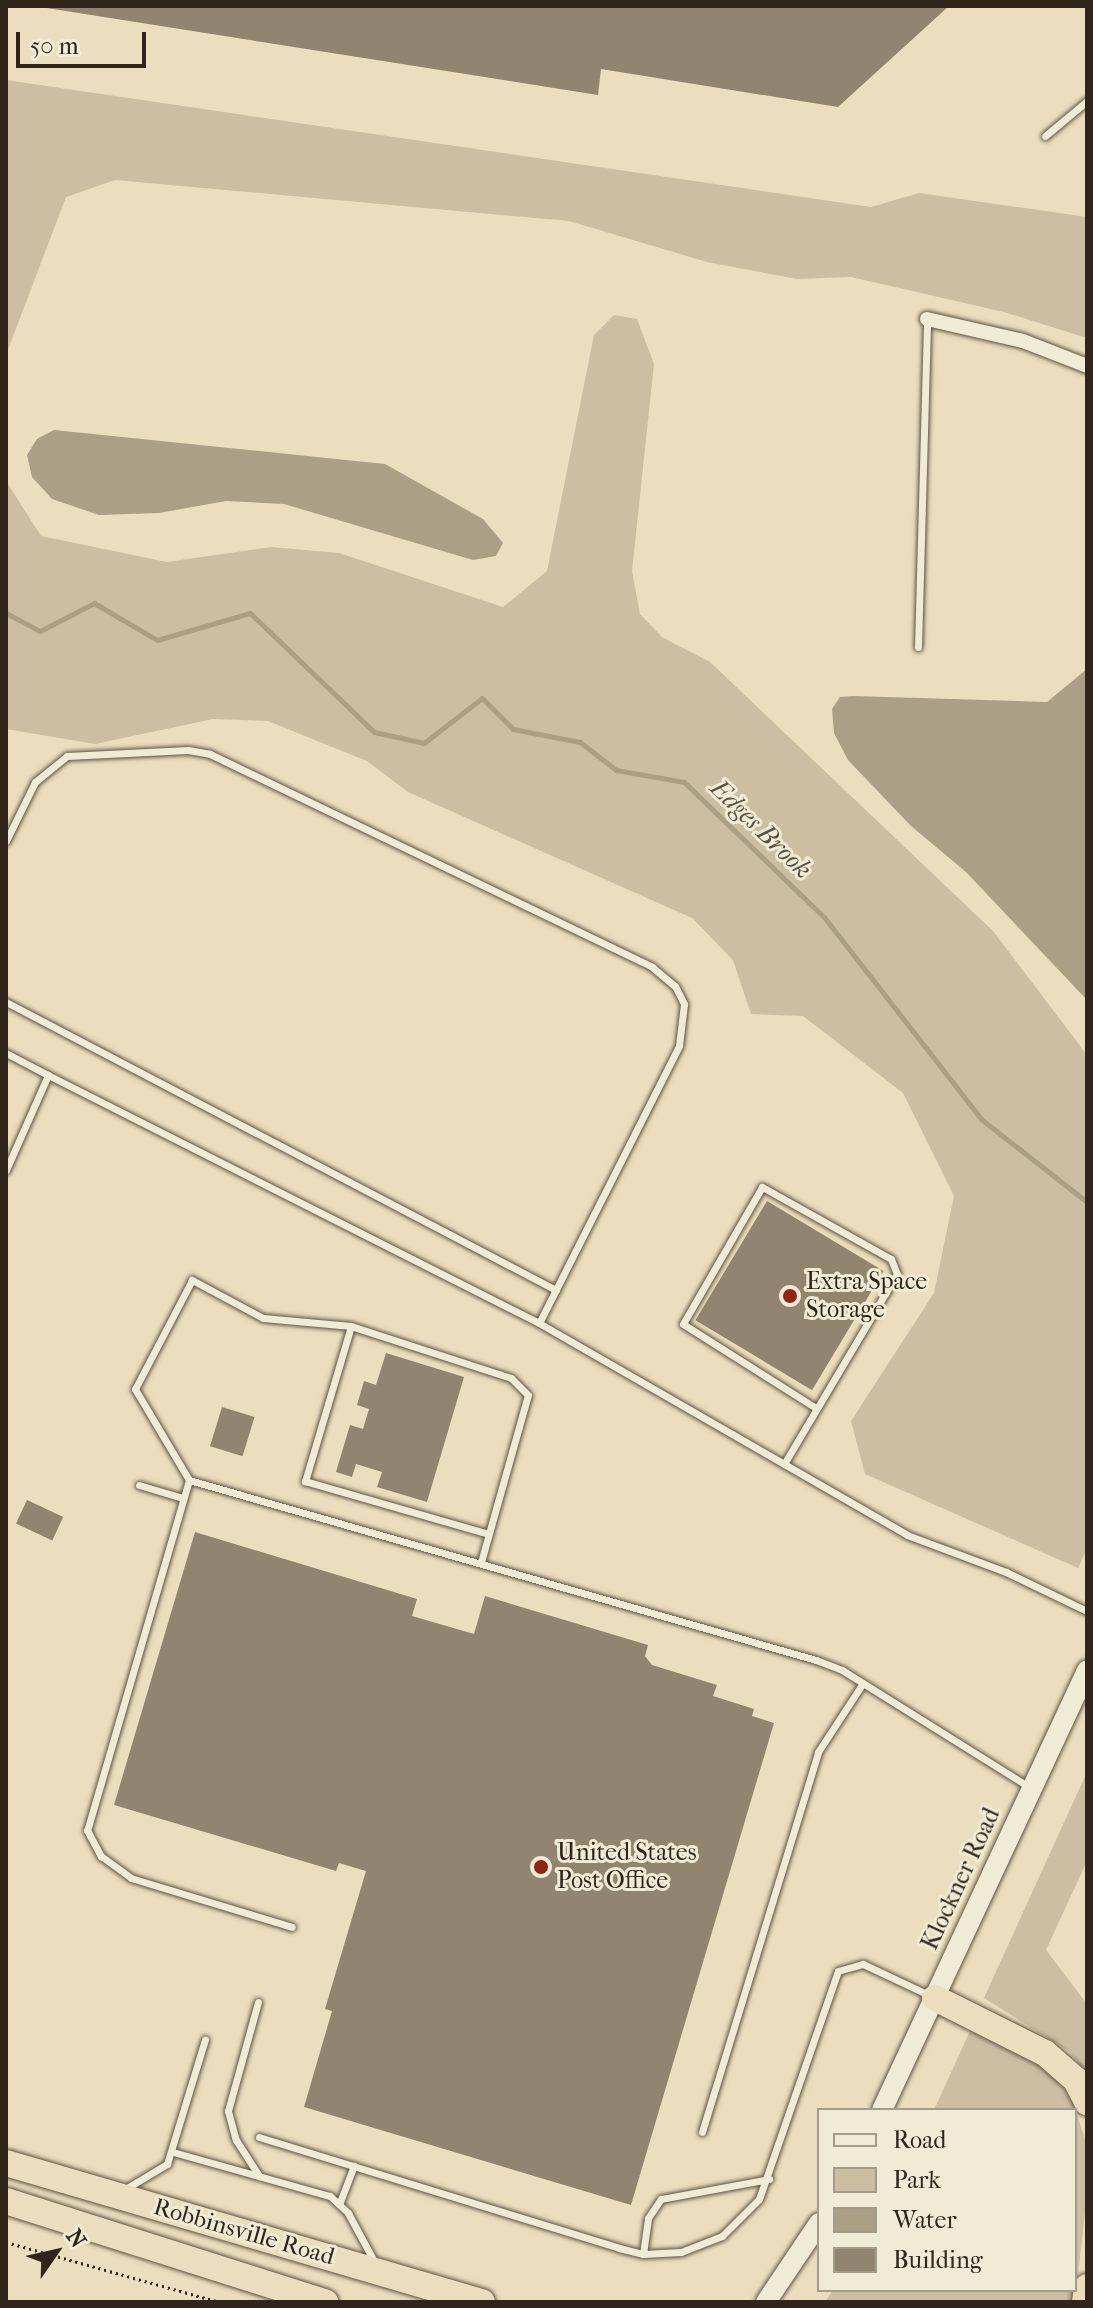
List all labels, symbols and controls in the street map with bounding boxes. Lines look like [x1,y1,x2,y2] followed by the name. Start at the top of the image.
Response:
[20,16,150,66] scale bar
[30,32,79,60] text: 50 m
[704,773,818,885] water label: Edges Brook
[806,1268,927,1324] place label: Extra Space Storage
[781,1287,799,1305] marker: Extra Space Storage
[916,1803,1006,1955] street label: Klockner Road
[557,1839,697,1895] place label: United States Post Office
[532,1858,550,1876] marker: United States Post Office
[817,2108,1077,2292] legend
[893,2126,946,2154] text: Road
[893,2166,941,2194] text: Park
[150,2192,338,2272] street label: Robbinsville Road
[893,2206,957,2234] text: Water
[16,2212,96,2292] north arrow
[60,2224,91,2253] text: N
[893,2246,983,2274] text: Building

